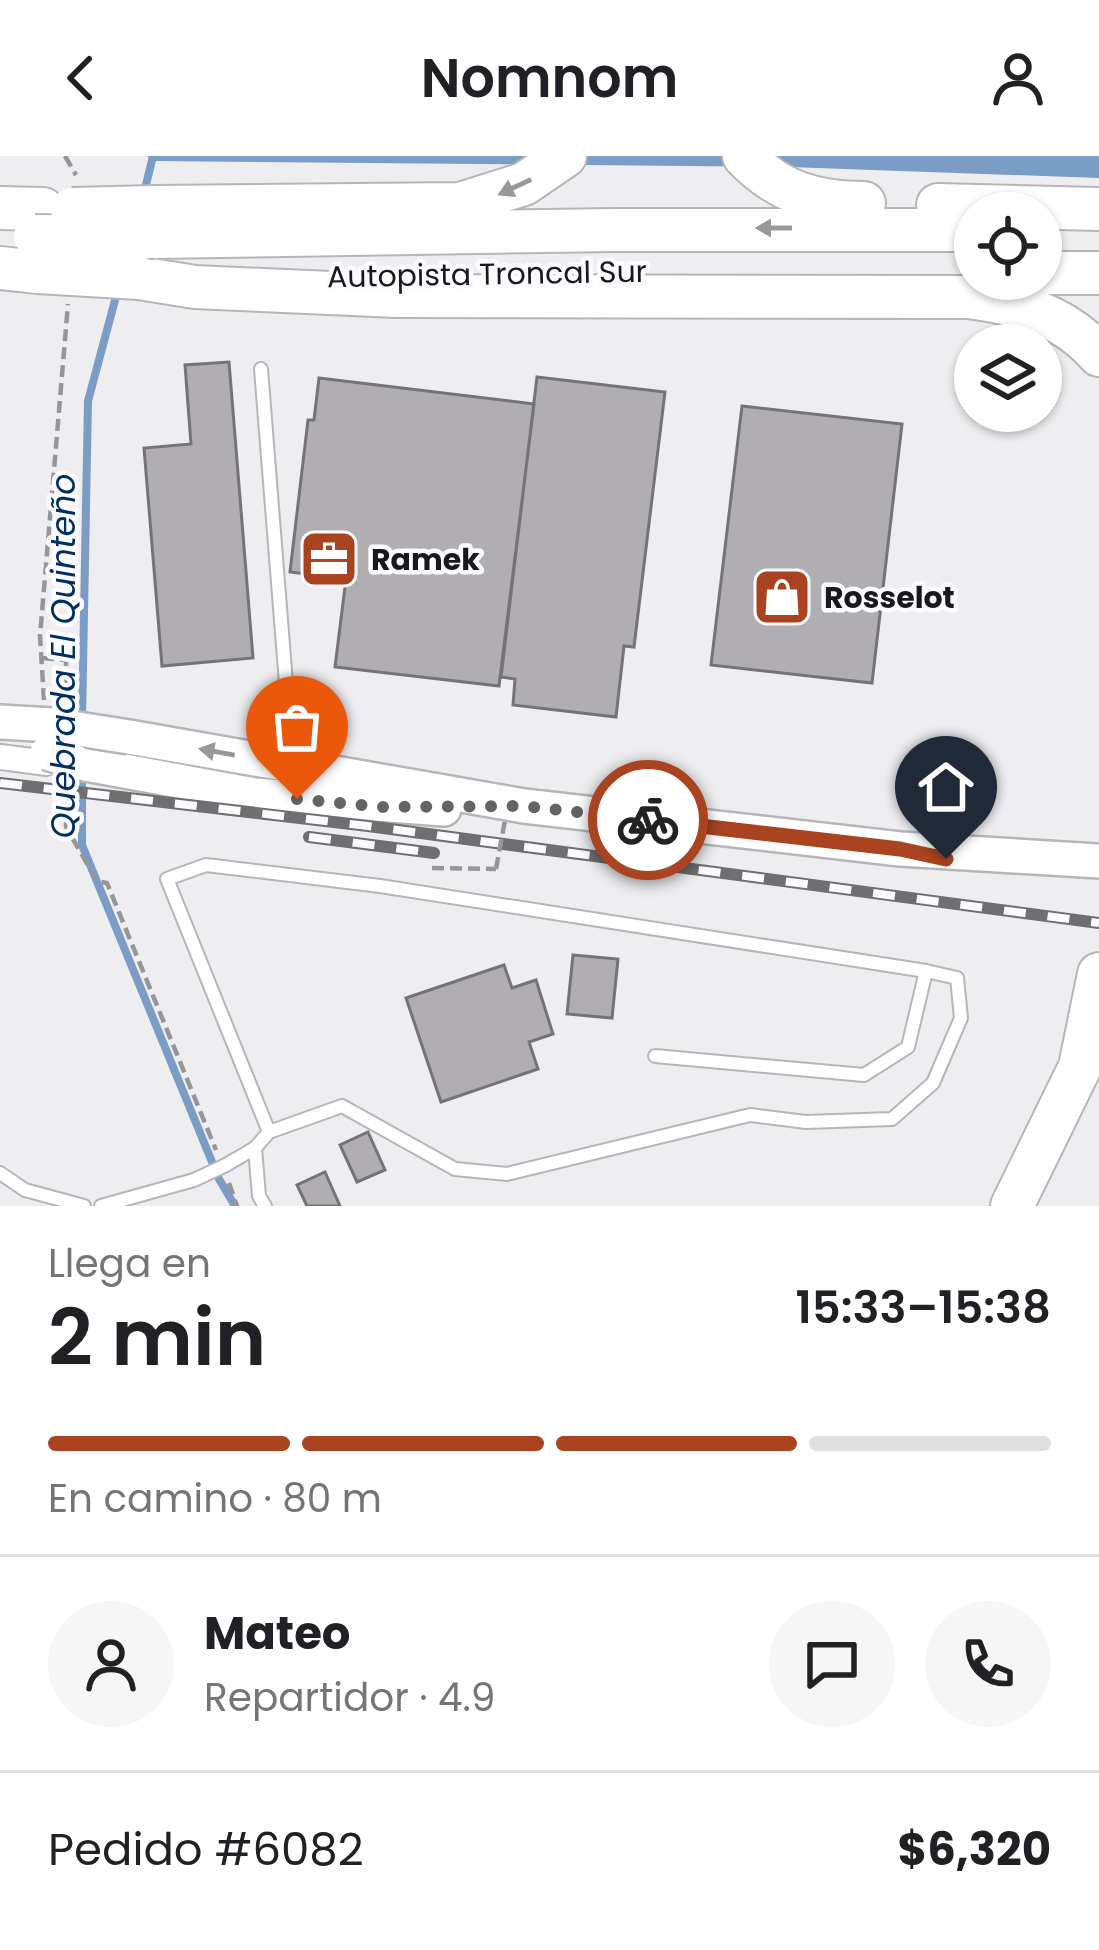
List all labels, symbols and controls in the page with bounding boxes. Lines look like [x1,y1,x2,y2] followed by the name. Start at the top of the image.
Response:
[421,40,678,116] text: Nomnom
[48,45,114,111] icon: back
[985,45,1051,111] icon: person
[498,177,533,197] one-way arrow
[954,192,1062,432] map controls
[954,192,1062,300] button: locate
[754,219,792,238] one-way arrow
[327,250,647,298] street label: Autopista Troncal Sur
[954,324,1062,432] button: layers
[40,474,87,838] water label: Quebrada El Quinteño
[298,528,360,590] office icon: Ramek
[371,538,480,581] place label: Ramek
[751,566,813,628] shop icon: Rosselot
[824,576,955,619] place label: Rosselot
[246,676,348,799] pin
[264,694,330,760] icon: bag
[895,736,997,859] pin
[198,742,235,761] one-way arrow
[913,754,979,820] icon: home
[588,760,708,880] courier
[615,787,681,853] icon: bike
[48,1236,211,1291] text: Llega en
[795,1276,1051,1339] text: 15:33–15:38
[48,1283,266,1392] text: 2 min
[48,1471,382,1526] text: En camino · 80 m
[48,1601,174,1727] button: person
[769,1601,895,1727] button: chat
[925,1601,1051,1727] button: phone
[204,1602,351,1665] text: Mateo
[204,1670,495,1725] text: Repartidor · 4.9
[48,1818,364,1881] text: Pedido #6082
[898,1818,1051,1881] text: $6,320

